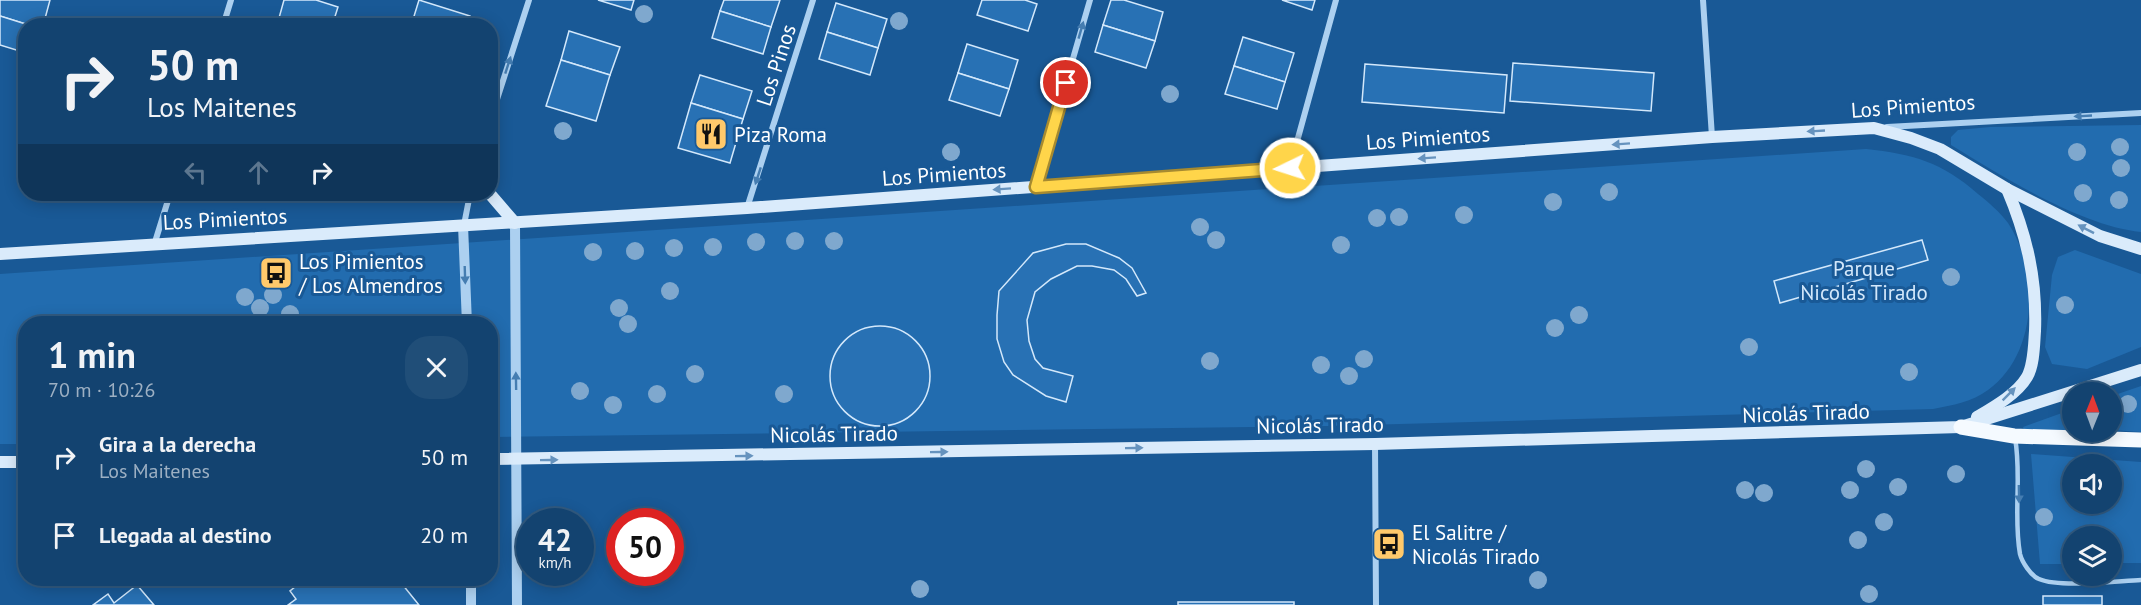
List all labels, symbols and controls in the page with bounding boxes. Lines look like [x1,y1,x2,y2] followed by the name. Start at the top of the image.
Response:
[750,21,802,109] street label: Los Pinos
[1077,21,1086,39] one-way arrow
[147,37,239,92] text: 50 m
[48,42,126,120] icon: right
[504,56,513,74] one-way arrow
[1040,57,1091,108] pin
[1049,66,1082,99] icon: arrive
[1850,88,1976,124] street label: Los Pimientos
[147,90,297,124] text: Los Maitenes
[2073,111,2092,120] one-way arrow
[693,116,729,152] restaurant icon: Piza Roma
[1365,120,1491,156] street label: Los Pimientos
[734,121,827,148] place label: Piza Roma
[1806,127,1825,136] one-way arrow
[1258,136,1322,200] position arrow
[1612,139,1631,148] one-way arrow
[1417,153,1436,163] one-way arrow
[179,156,212,189] icon: left
[242,156,275,189] icon: ahead
[305,156,338,189] icon: right
[881,156,1007,192] street label: Los Pimientos
[752,167,762,185] one-way arrow
[992,185,1011,194] one-way arrow
[162,202,288,236] street label: Los Pimientos
[2078,225,2095,234] one-way arrow
[298,248,443,299] place label: Los Pimientos / Los Almendros
[258,255,294,291] bus stop icon: Los Pimientos / Los Almendros
[1800,255,1928,306] park label: Parque Nicolás Tirado
[461,265,470,284] one-way arrow
[48,331,136,378] text: 1 min
[405,336,468,399] button: close
[512,371,521,390] one-way arrow
[48,377,155,403] text: 70 m · 10:26
[2062,382,2122,442] north arrow
[2062,382,2122,586] map controls
[2002,388,2016,402] one-way arrow
[1742,397,1870,429] street label: Nicolás Tirado
[1256,410,1384,440] street label: Nicolás Tirado
[770,419,898,449] street label: Nicolás Tirado
[99,430,256,458] text: Gira a la derecha
[48,441,81,474] icon: right
[420,443,468,471] text: 50 m
[1124,443,1143,453] one-way arrow
[929,447,948,456] one-way arrow
[734,451,753,460] one-way arrow
[2062,454,2122,514] button: sound
[539,455,558,465] one-way arrow
[99,458,210,484] text: Los Maitenes
[2014,484,2024,503] one-way arrow
[606,508,684,586] speed limit sign: 50
[48,519,81,552] icon: arrive
[1412,519,1540,570] place label: El Salitre / Nicolás Tirado
[538,520,572,559] text: 42
[99,521,272,549] text: Llegada al destino
[420,521,468,549] text: 20 m
[1371,526,1407,562] bus stop icon: El Salitre / Nicolás Tirado
[2062,526,2122,586] button: layers
[539,553,571,572] text: km/h

